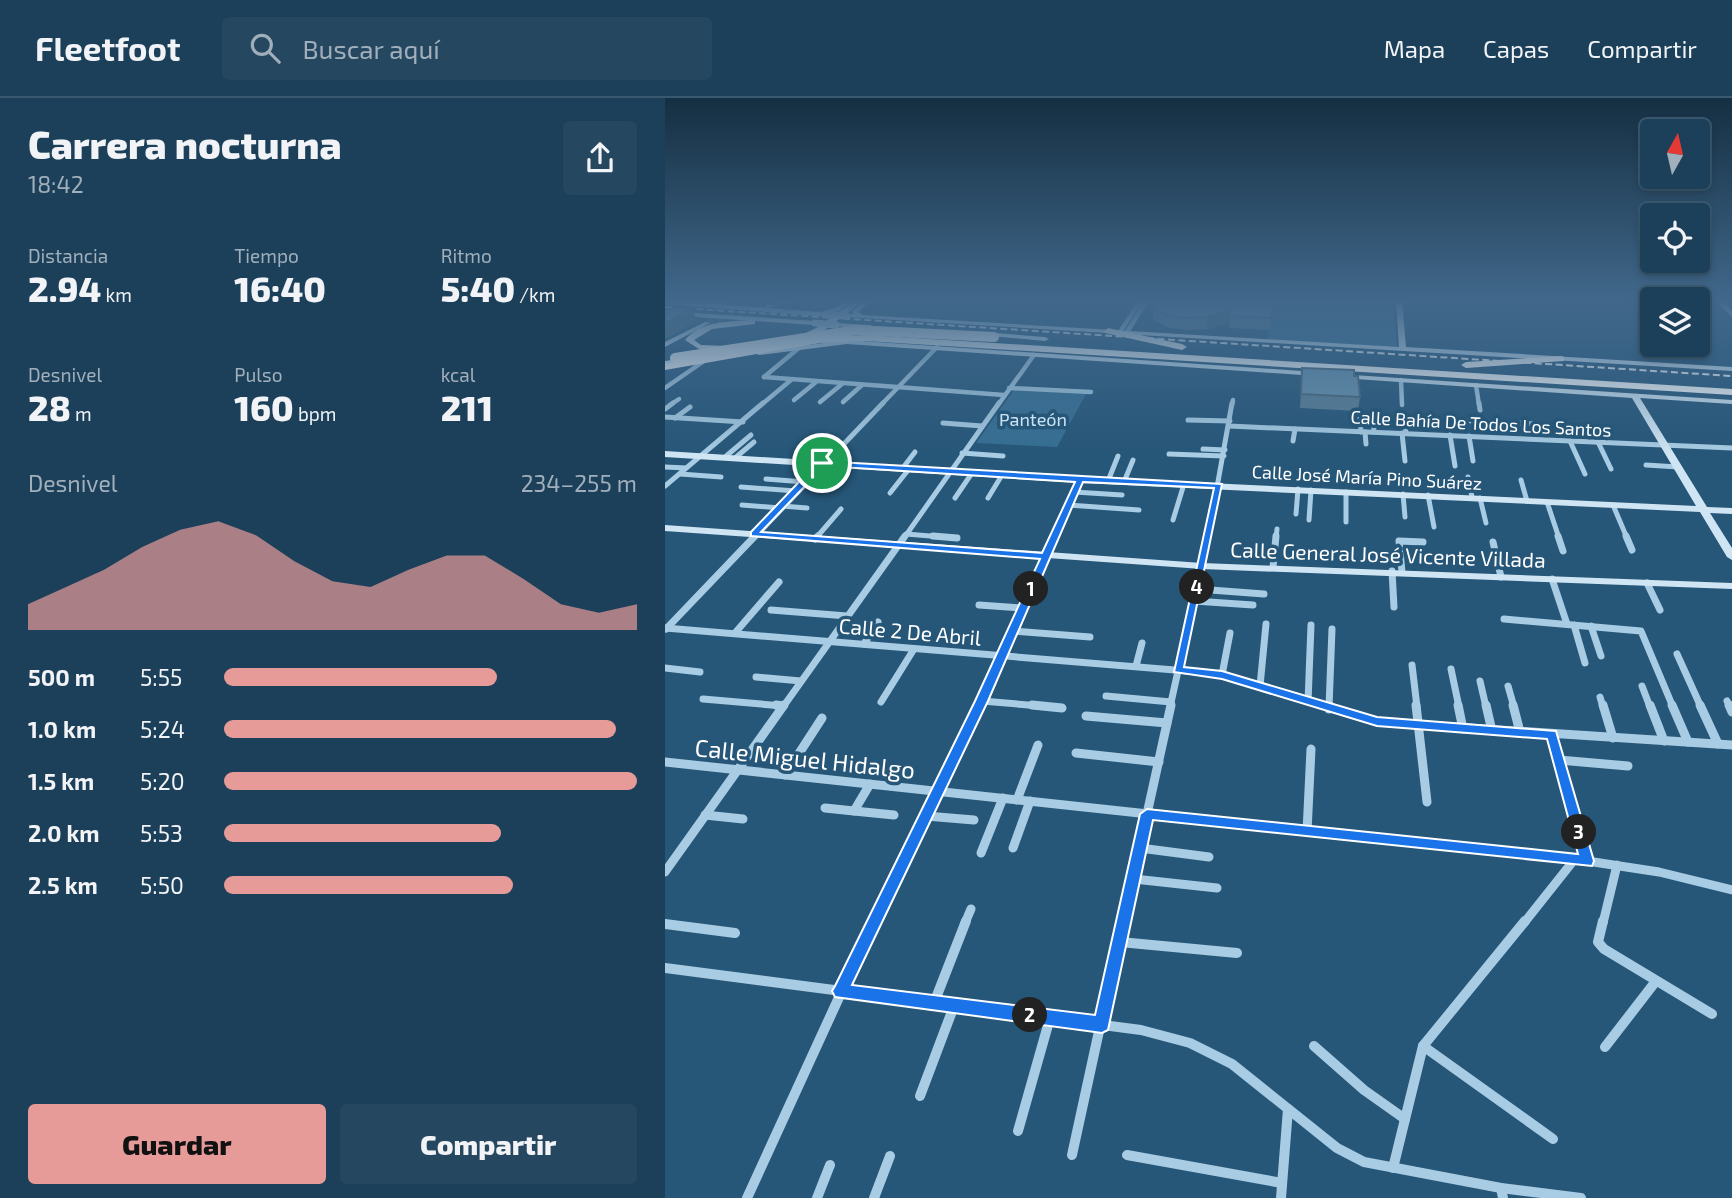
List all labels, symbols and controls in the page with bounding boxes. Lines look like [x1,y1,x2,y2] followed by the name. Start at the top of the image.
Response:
[222,17,712,80] search box
[35,28,180,68] text: Fleetfoot
[246,29,284,67] icon: search
[302,33,440,64] text: Buscar aquí
[1384,34,1445,63] text: Mapa
[1483,34,1549,63] text: Capas
[1587,34,1697,63] text: Compartir
[1640,119,1710,189] north arrow
[1640,119,1710,357] map controls
[28,121,342,167] text: Carrera nocturna
[563,121,637,195] button: share
[28,170,84,198] text: 18:42
[1640,203,1710,273] button: locate
[28,244,108,267] text: Distancia
[234,244,299,267] text: Tiempo
[441,244,492,267] text: Ritmo
[28,267,101,309] text: 2.94
[234,267,326,309] text: 16:40
[441,267,515,309] text: 5:40
[101,283,132,306] text: km
[515,283,555,306] text: /km
[1640,287,1710,357] button: layers
[28,363,102,386] text: Desnivel
[234,363,282,386] text: Pulso
[441,363,475,386] text: kcal
[28,386,71,428] text: 28
[234,386,294,428] text: 160
[441,386,493,428] text: 211
[71,402,92,425] text: m
[294,402,336,425] text: bpm
[1350,405,1612,441] street label: Calle Bahía De Todos Los Santos
[999,408,1067,430] park label: Panteón
[792,433,852,493] pin
[803,444,841,482] icon: arrive
[1251,460,1483,494] street label: Calle José María Pino Suárez
[28,469,118,497] text: Desnivel
[521,469,637,497] text: 234–255 m
[1230,536,1546,572] street label: Calle General José Vicente Villada
[1179,570,1215,604] pin: 4
[1013,572,1049,606] pin: 1
[1190,575,1203,598] text: 4
[1026,577,1035,600] text: 1
[838,612,983,650] street label: Calle 2 De Abril
[28,663,95,691] text: 500 m
[140,663,182,691] text: 5:55
[28,715,96,743] text: 1.0 km
[140,715,185,743] text: 5:24
[694,732,916,784] street label: Calle Miguel Hidalgo
[28,767,94,795] text: 1.5 km
[140,767,185,795] text: 5:20
[1562,814,1597,850] pin: 3
[28,819,100,847] text: 2.0 km
[140,819,183,847] text: 5:53
[1573,820,1584,843] text: 3
[28,871,98,899] text: 2.5 km
[140,871,184,899] text: 5:50
[1013,998,1047,1032] pin: 2
[1024,1003,1035,1026] text: 2
[28,1104,326,1184] button: Guardar
[340,1104,637,1184] button: Compartir

